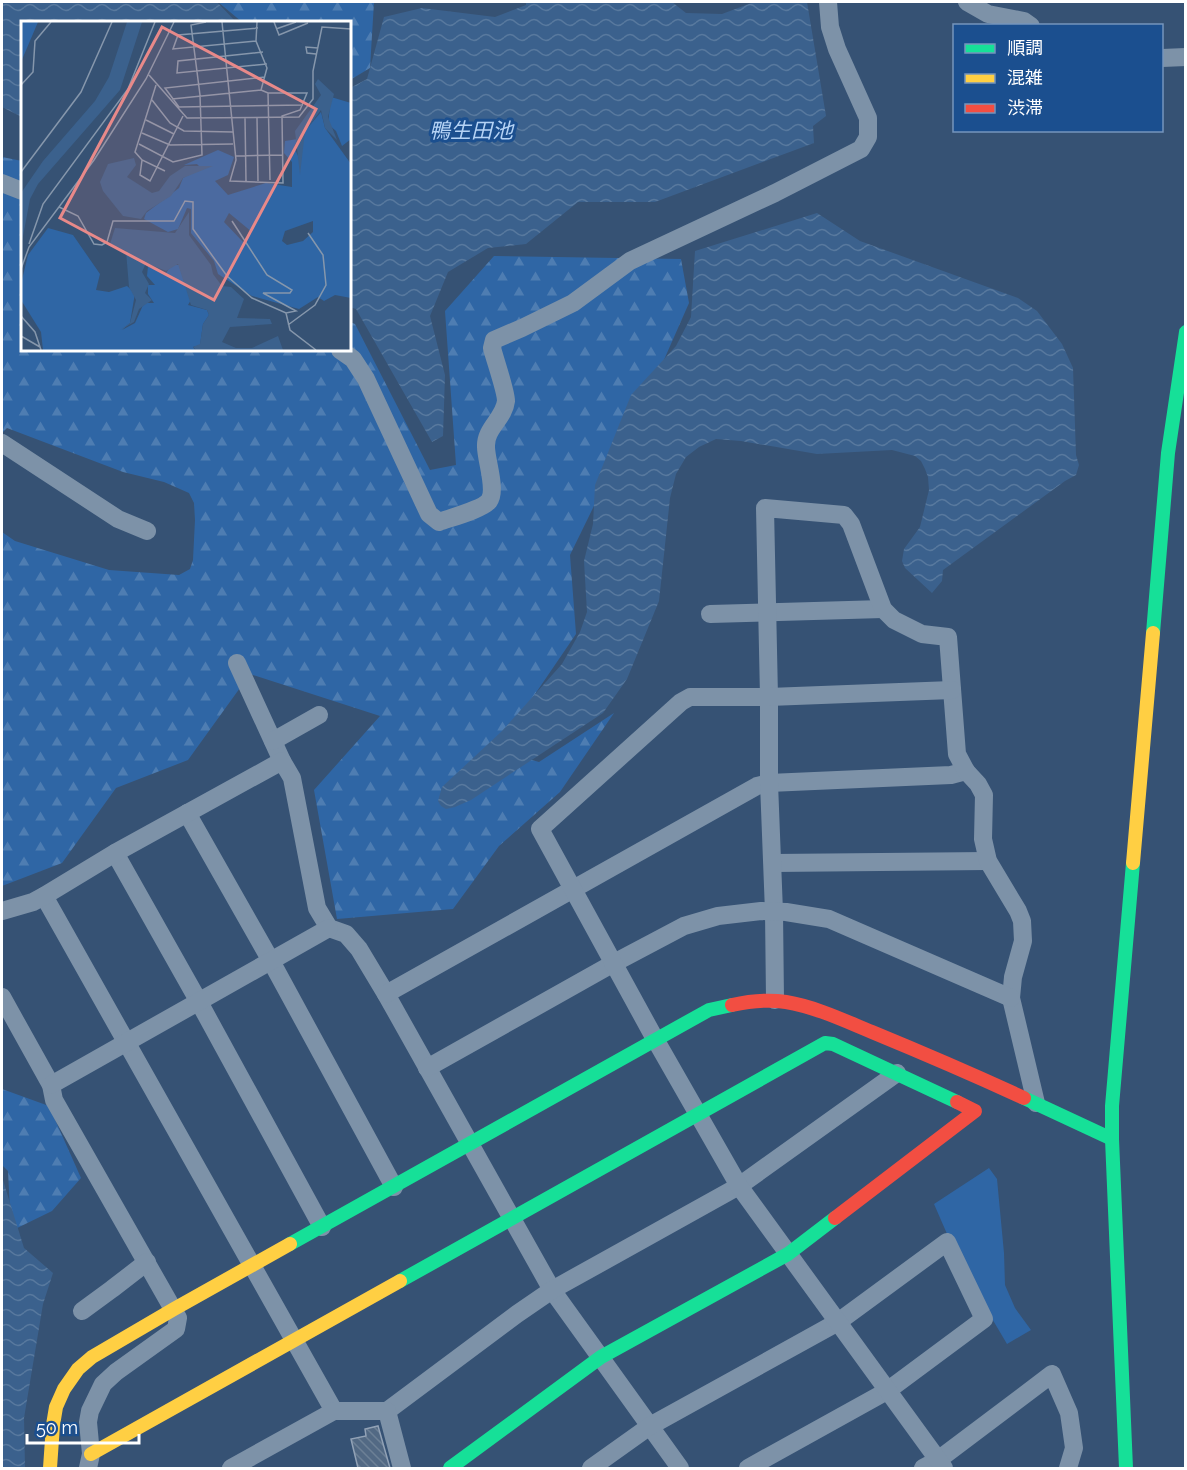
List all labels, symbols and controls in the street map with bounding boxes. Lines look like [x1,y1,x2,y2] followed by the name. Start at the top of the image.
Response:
[21,21,351,351] inset map
[953,24,1163,132] legend
[1007,37,1043,58] text: 順調
[1007,67,1043,88] text: 混雑
[1007,97,1043,118] text: 渋滞
[429,118,515,143] water label: 鴨生田池
[27,1407,140,1445] scale bar
[36,1417,78,1438] text: 50 m

